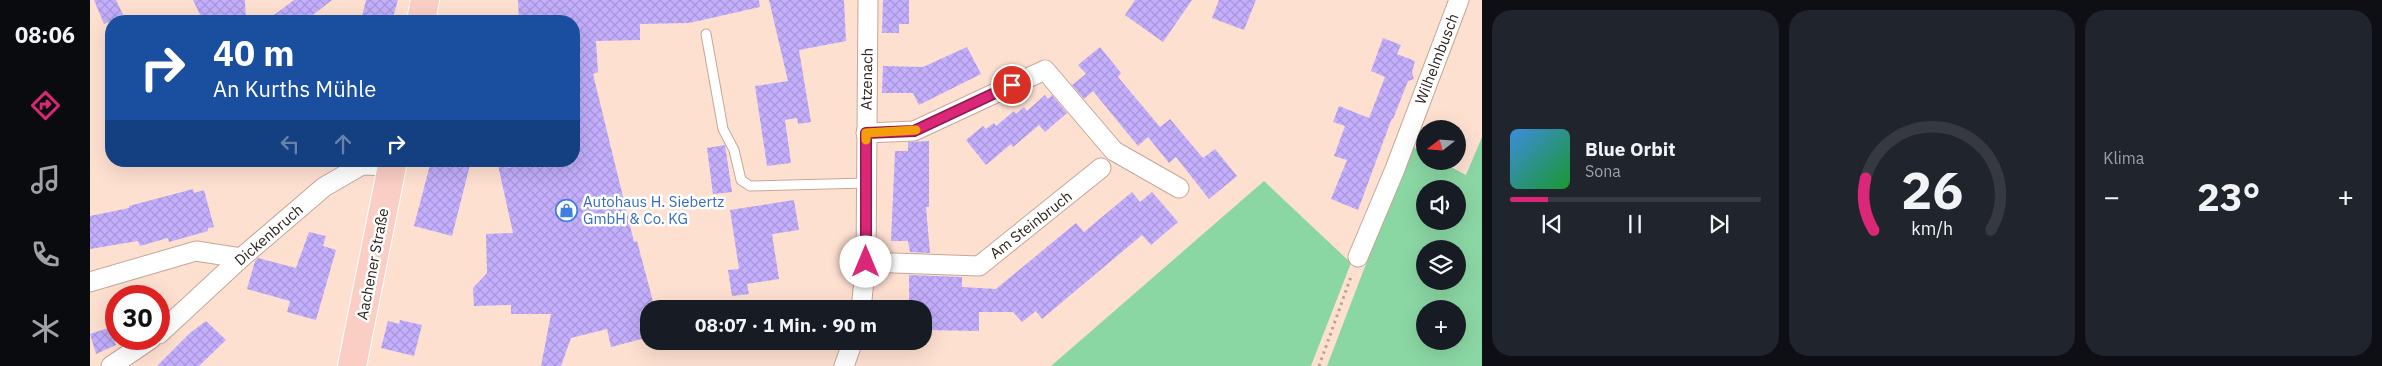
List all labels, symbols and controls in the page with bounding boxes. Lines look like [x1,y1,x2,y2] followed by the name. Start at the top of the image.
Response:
[1411,11,1463,107] street label: Wilhelmbusch
[15,20,75,49] text: 08:06
[213,30,295,76] text: 40 m
[130,35,195,100] icon: right
[856,48,877,110] street label: Atzenach
[991,64,1033,106] pin
[998,71,1026,99] icon: arrive
[213,74,376,103] text: An Kurths Mühle
[28,88,63,123] icon: directions
[1416,120,1466,170] north arrow
[1416,120,1466,350] map controls
[276,130,304,158] icon: left
[329,130,357,158] icon: ahead
[382,130,410,158] icon: right
[1585,137,1675,161] text: Blue Orbit
[2103,148,2144,168] text: Klima
[1901,156,1963,223] text: 26
[1585,161,1621,181] text: Sona
[28,162,63,197] icon: music
[2197,172,2260,221] text: 23°
[2103,178,2120,215] text: −
[2337,178,2354,215] text: +
[1416,180,1466,230] button: sound
[986,187,1076,263] street label: Am Steinbruch
[583,192,724,228] place label: Autohaus H. Siebertz GmbH & Co. KG
[555,199,579,223] shop icon: Autohaus H. Siebertz GmbH & Co. KG
[231,200,307,270] street label: Dickenbruch
[352,207,393,321] street label: Aachener Straße
[1538,210,1566,238] icon: previous
[1621,210,1649,238] icon: pause
[1705,210,1733,238] icon: next
[1911,217,1953,240] text: km/h
[839,235,891,287] position arrow
[28,237,63,272] icon: phone
[1416,240,1466,290] button: layers
[105,285,170,350] speed limit sign: 30
[1416,300,1466,350] button: +
[28,311,63,346] icon: climate
[695,313,877,337] text: 08:07 · 1 Min. · 90 m

